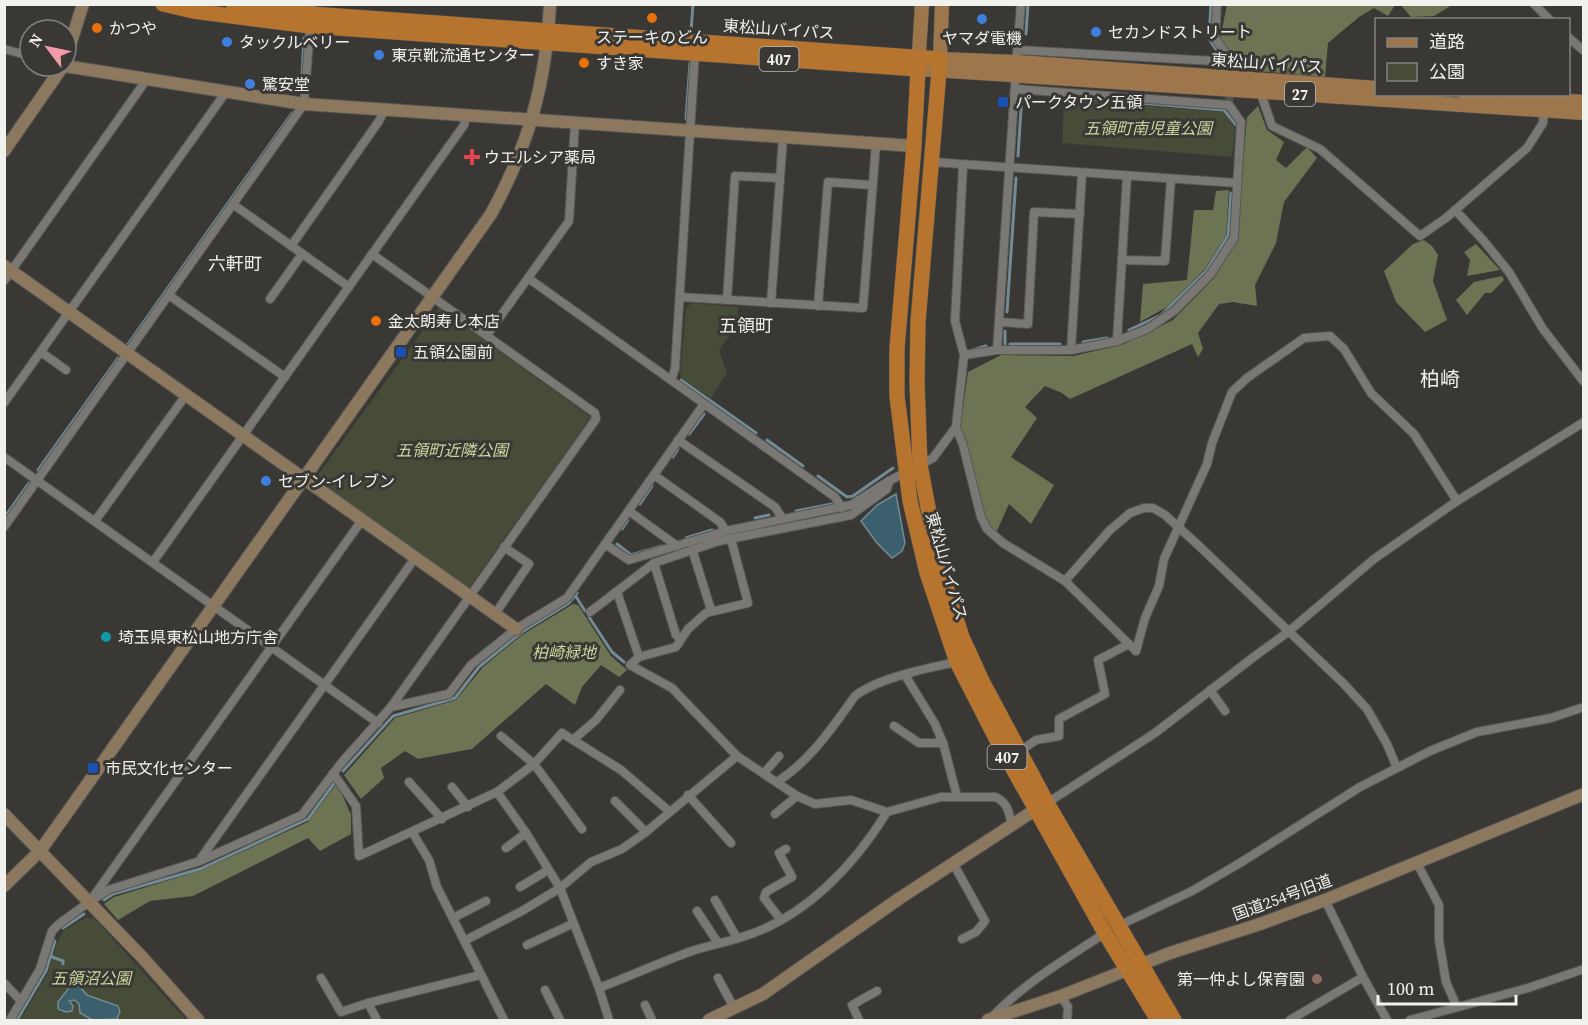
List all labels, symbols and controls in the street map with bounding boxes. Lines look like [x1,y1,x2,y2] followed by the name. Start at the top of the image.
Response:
[645,11,659,25] marker: ステーキのどん
[975,12,989,26] marker: ヤマダ電機
[723,14,835,44] street label: 東松山バイパス
[109,17,157,39] place label: かつや
[18,18,78,78] north arrow
[1375,18,1570,96] legend
[90,21,104,35] marker: かつや
[1108,21,1252,43] place label: セカンドストリート
[1089,25,1103,39] marker: セカンドストリート
[596,26,708,48] place label: ステーキのどん
[942,27,1022,49] place label: ヤマダ電機
[23,29,48,51] text: N
[1429,29,1465,54] text: 道路
[239,31,351,53] place label: タックルベリー
[220,35,234,49] marker: タックルベリー
[391,44,535,66] place label: 東京靴流通センター
[760,47,798,71] road number: 407
[372,48,386,62] marker: 東京靴流通センター
[1211,48,1323,78] street label: 東松山バイパス
[596,52,644,74] place label: すき家
[577,56,591,70] marker: すき家
[1429,59,1465,84] text: 公園
[262,73,310,95] place label: 驚安堂
[243,77,257,91] marker: 驚安堂
[1285,82,1315,106] road number: 27
[1015,91,1142,113] place label: パークタウン五領
[996,95,1010,109] marker: パークタウン五領
[1084,117,1214,139] park label: 五領町南児童公園
[484,146,596,168] place label: ウエルシア薬局
[465,150,479,164] marker: ウエルシア薬局
[208,251,262,276] district label: 六軒町
[388,310,500,332] place label: 金太朗寿し本店
[719,313,773,338] district label: 五領町
[369,314,383,328] marker: 金太朗寿し本店
[413,341,493,363] place label: 五領公園前
[394,345,408,359] marker: 五領公園前
[1420,365,1460,393] district label: 柏崎
[396,439,510,461] park label: 五領町近隣公園
[278,470,395,492] place label: セブン-イレブン
[259,474,273,488] marker: セブン-イレブン
[921,509,973,623] street label: 東松山バイパス
[118,626,278,648] place label: 埼玉県東松山地方庁舎
[99,630,113,644] marker: 埼玉県東松山地方庁舎
[532,641,598,663] park label: 柏崎緑地
[988,745,1026,769] road number: 407
[105,757,233,779] place label: 市民文化センター
[86,761,100,775] marker: 市民文化センター
[1229,869,1335,925] street label: 国道254号旧道
[51,967,133,989] park label: 五領沼公園
[1177,968,1305,990] place label: 第一仲よし保育園
[1378,968,1516,1006] scale bar
[1310,972,1324,986] marker: 第一仲よし保育園
[1387,976,1434,1001] text: 100 m

